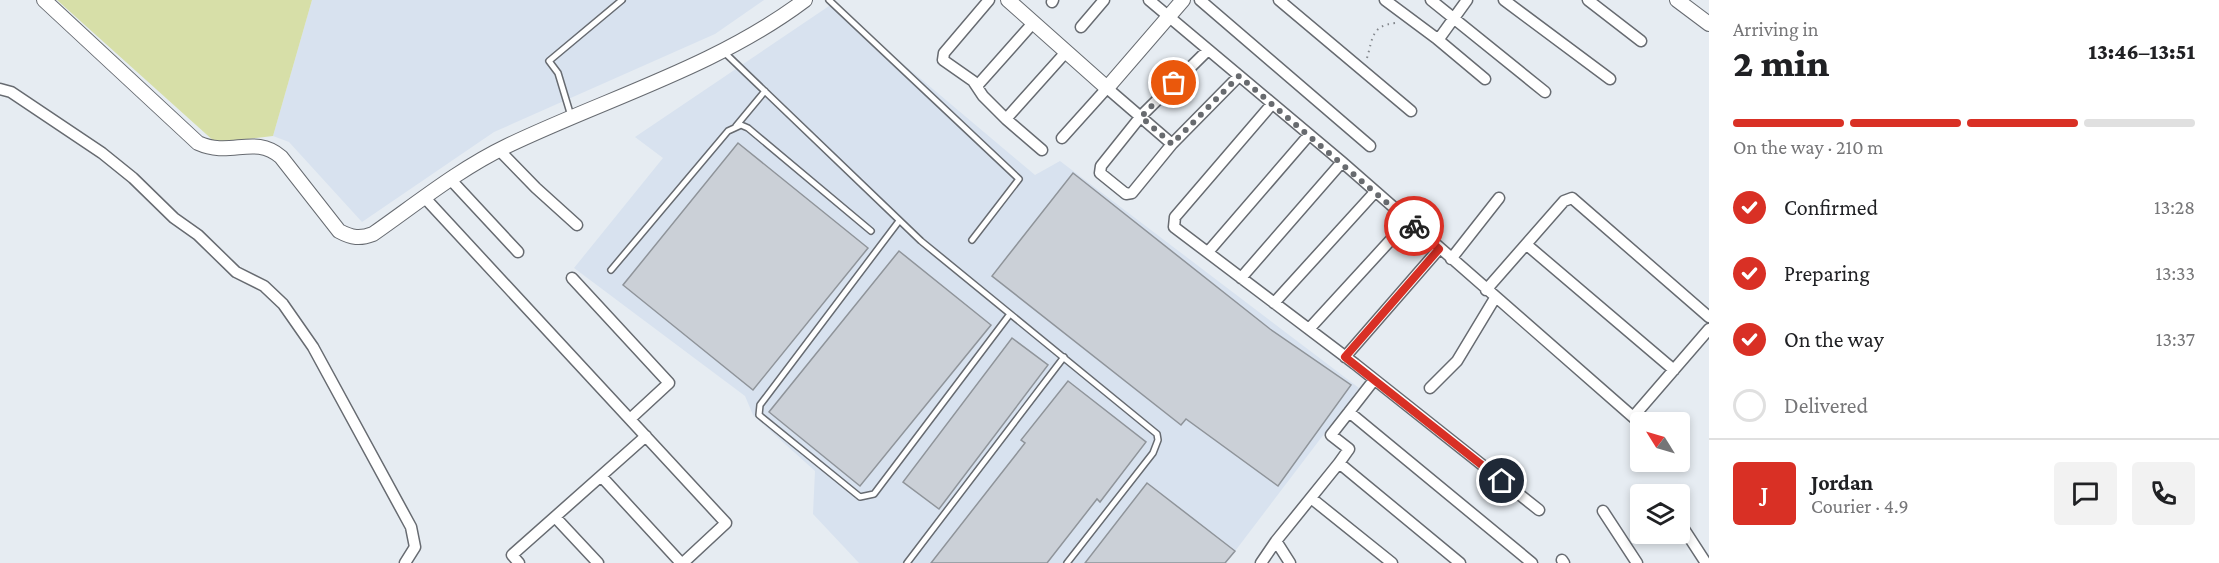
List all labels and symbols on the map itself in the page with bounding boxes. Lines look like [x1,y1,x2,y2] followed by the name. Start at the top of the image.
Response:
[1148,57,1199,108] pin
[1384,196,1444,256] courier
[1630,412,1690,472] north arrow
[1476,455,1527,506] pin

